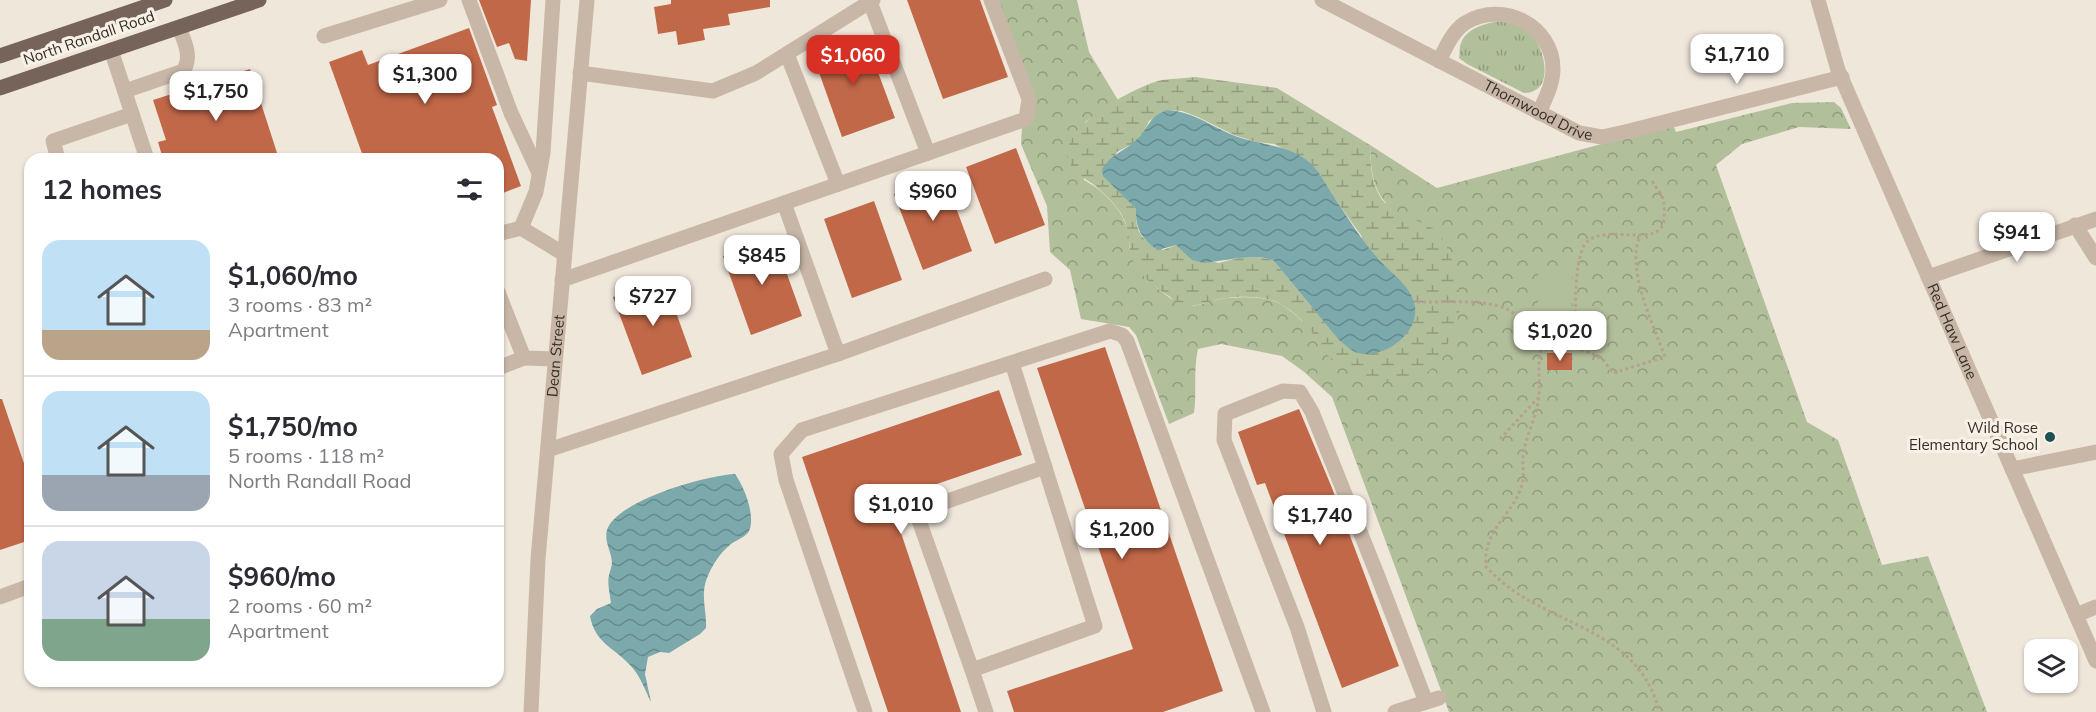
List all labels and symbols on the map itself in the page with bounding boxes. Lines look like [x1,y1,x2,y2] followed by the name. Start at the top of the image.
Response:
[21,6,157,69] street label: North Randall Road
[1688,34,1786,85] pin: $1,710
[804,35,902,86] pin: $1,060
[376,54,474,105] pin: $1,300
[167,71,265,122] pin: $1,750
[1480,75,1594,144] street label: Thornwood Drive
[897,171,969,222] pin: $960
[1981,212,2053,263] pin: $941
[726,235,798,286] pin: $845
[617,276,689,327] pin: $727
[1923,280,1982,382] street label: Red Haw Lane
[1511,311,1609,362] pin: $1,020
[542,314,568,398] street label: Dean Street
[1909,418,2038,454] place label: Wild Rose Elementary School
[2043,430,2057,444] marker: Wild Rose Elementary School
[852,484,950,535] pin: $1,010
[1271,495,1369,546] pin: $1,740
[1073,509,1171,560] pin: $1,200

